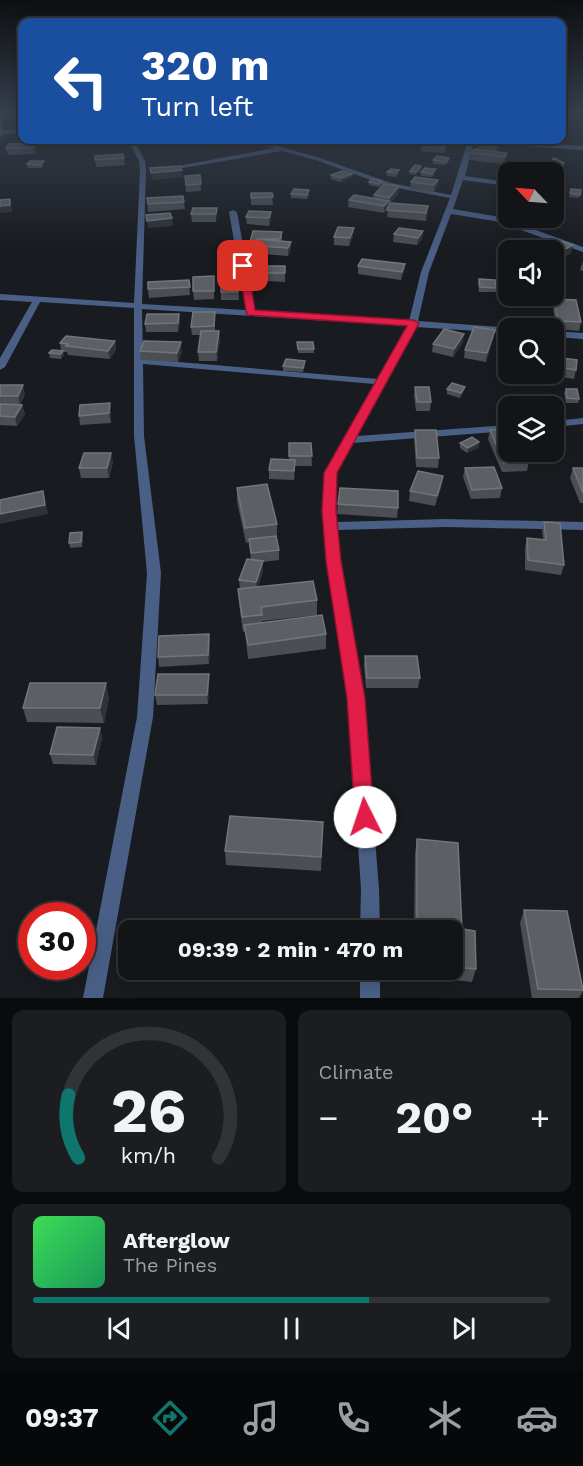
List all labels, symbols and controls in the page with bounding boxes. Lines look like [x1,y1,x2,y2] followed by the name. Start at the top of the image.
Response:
[141,41,270,90] text: 320 m
[42,42,120,120] icon: left
[141,91,253,123] text: Turn left
[498,162,564,228] north arrow
[498,162,564,462] map controls
[217,240,268,291] pin
[498,240,564,306] button: sound
[226,249,259,282] icon: arrive
[498,318,564,384] button: search
[498,396,564,462] button: layers
[333,785,397,849] position arrow
[18,902,96,980] speed limit sign: 30
[178,937,403,962] text: 09:39 · 2 min · 470 m
[319,1060,394,1084] text: Climate
[111,1074,187,1147] text: 26
[395,1091,473,1144] text: 20°
[319,1098,338,1137] text: −
[530,1098,550,1137] text: +
[121,1143,176,1168] text: km/h
[123,1228,230,1253] text: Afterglow
[123,1253,217,1277] text: The Pines
[103,1312,136,1345] icon: previous
[275,1312,308,1345] icon: pause
[447,1312,480,1345] icon: next
[149,1397,191,1439] icon: directions
[240,1397,282,1439] icon: music
[332,1397,374,1439] icon: phone
[424,1397,466,1439] icon: climate
[516,1397,558,1439] icon: car
[25,1402,99,1434] text: 09:37

